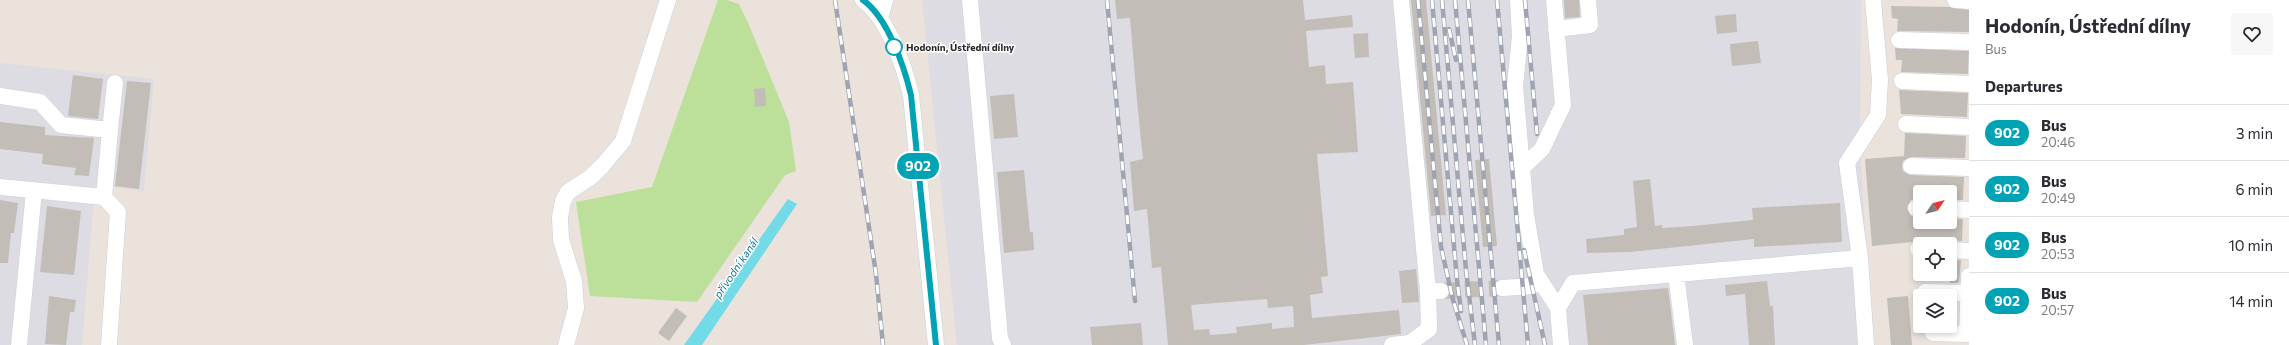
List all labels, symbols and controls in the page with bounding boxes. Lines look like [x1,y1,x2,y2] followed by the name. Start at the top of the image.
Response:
[2231,13,2273,55] button: heart
[1985,14,2191,37] text: Hodonín, Ústřední dílny
[885,38,903,56] marker: Hodonín, Ústřední dílny
[906,41,1015,53] place label: Hodonín, Ústřední dílny
[1985,41,2007,57] text: Bus
[1985,77,2063,95] text: Departures
[2041,116,2066,134] text: Bus
[1994,124,2020,141] text: 902
[2236,124,2273,142] text: 3 min
[2041,134,2075,150] text: 20:46
[895,153,941,179] line badge: 902
[905,157,931,174] text: 902
[2041,172,2066,190] text: Bus
[1994,180,2020,197] text: 902
[2235,180,2273,198] text: 6 min
[1913,185,1957,229] north arrow
[1913,185,1957,333] map controls
[2041,190,2075,206] text: 20:49
[2041,228,2066,246] text: Bus
[710,235,761,301] water label: přívodní kanál
[1994,236,2020,253] text: 902
[2228,236,2273,254] text: 10 min
[1913,237,1957,281] button: locate
[2041,246,2075,262] text: 20:53
[2041,284,2066,302] text: Bus
[1913,289,1957,333] button: layers
[1994,292,2020,309] text: 902
[2229,292,2273,310] text: 14 min
[2041,302,2074,318] text: 20:57

